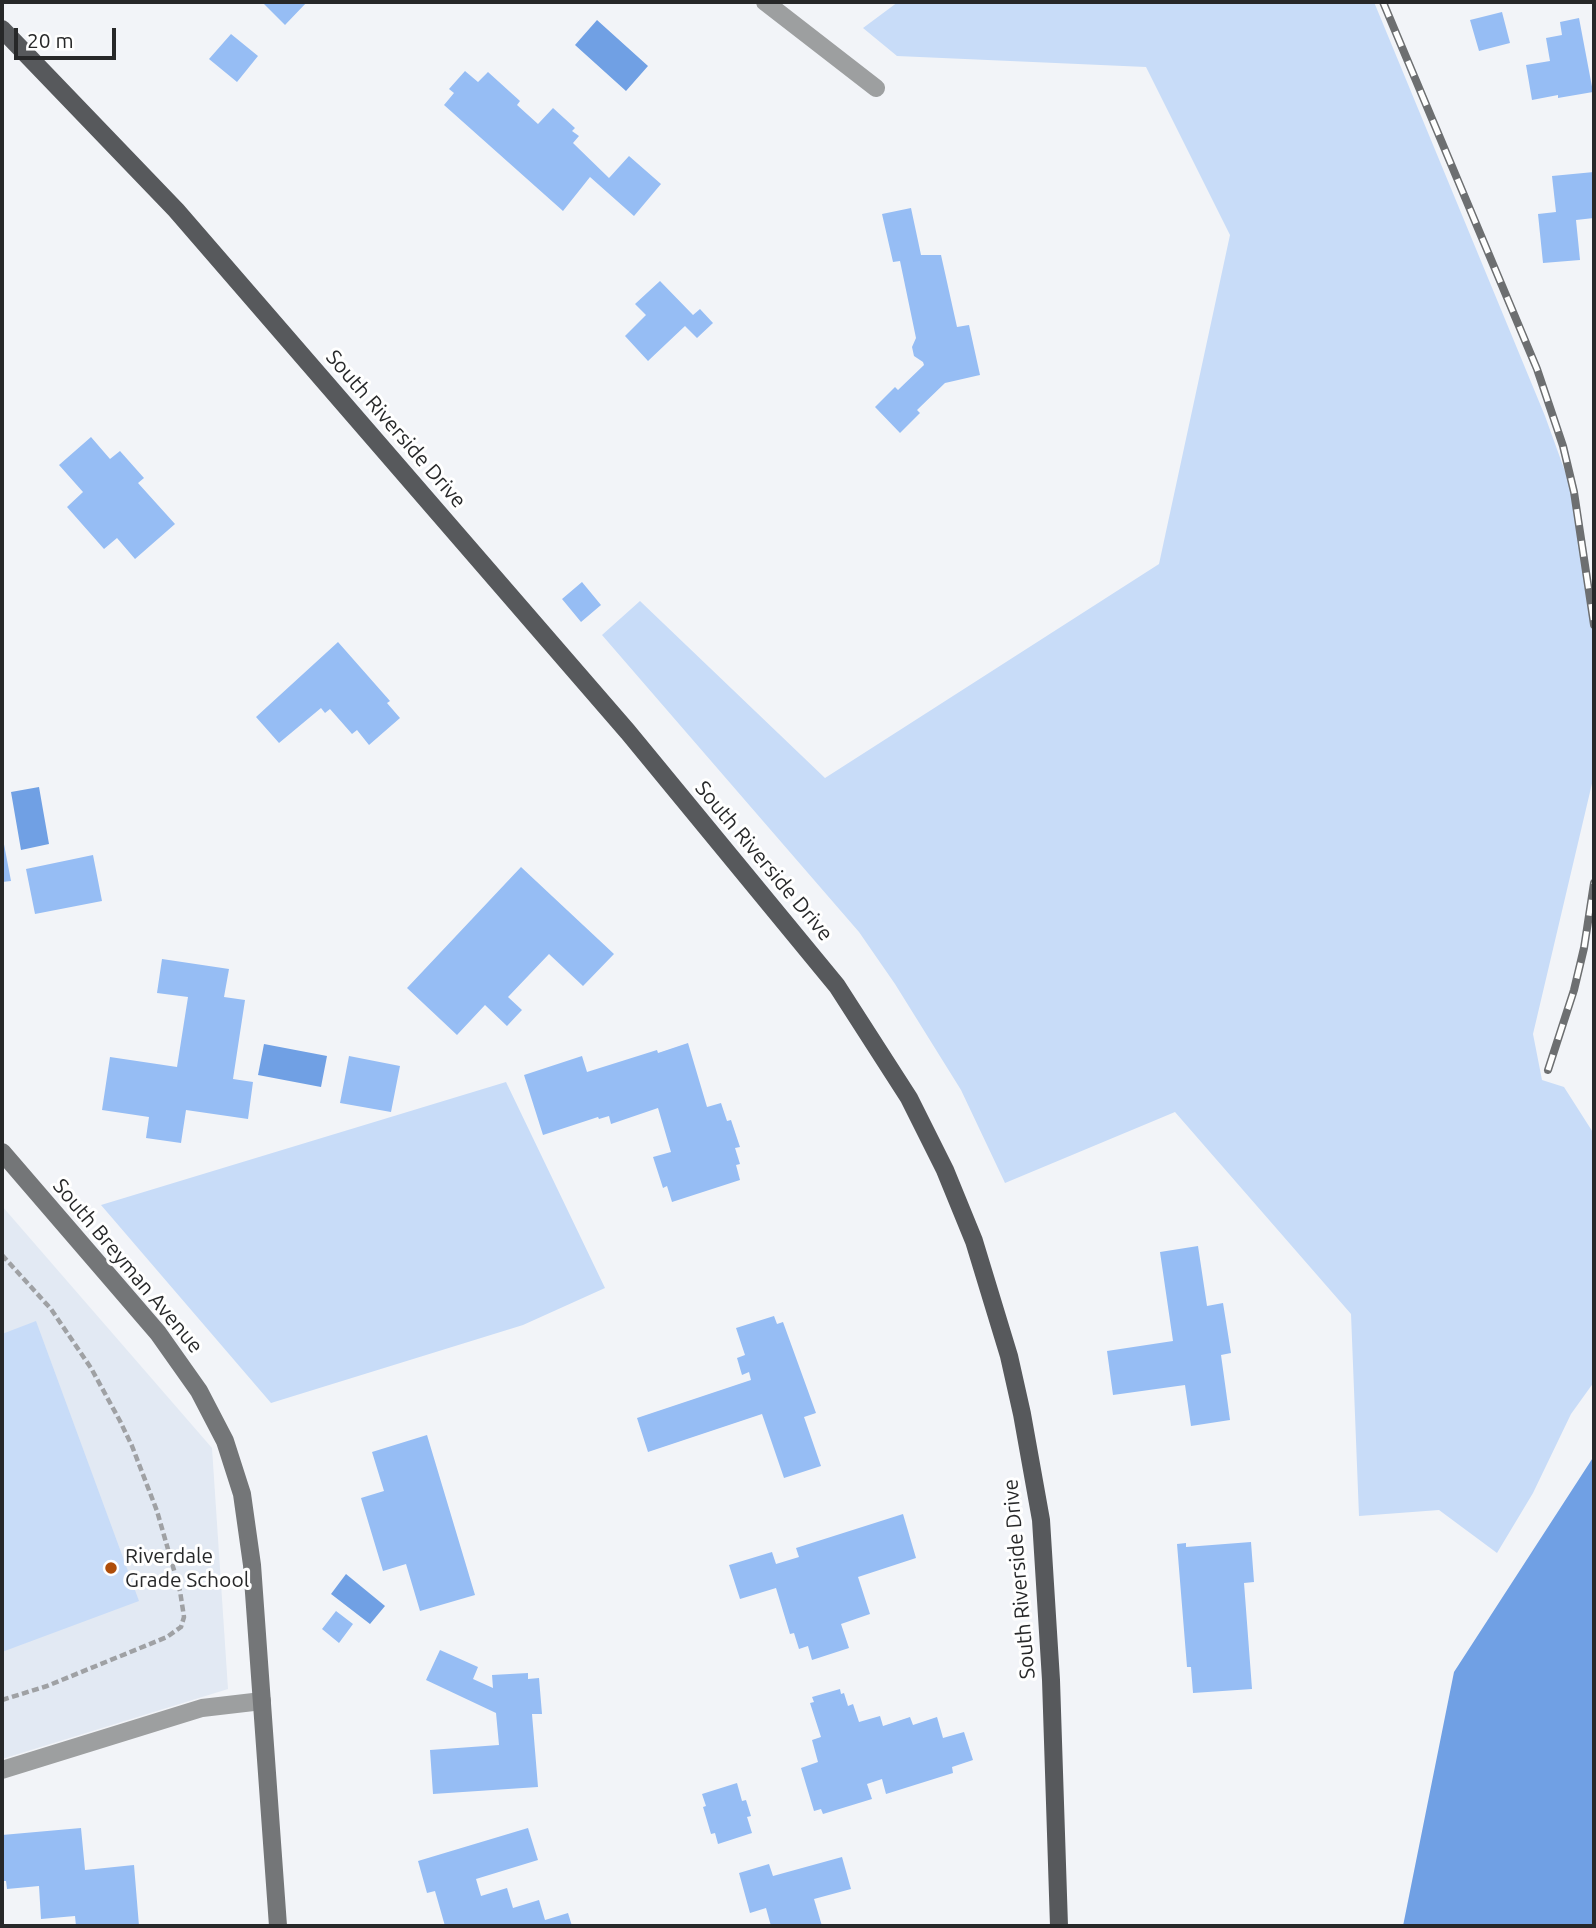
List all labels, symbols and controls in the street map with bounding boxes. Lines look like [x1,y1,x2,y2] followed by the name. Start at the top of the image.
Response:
[18,14,119,58] scale bar
[27,28,74,52] text: 20 m
[321,345,471,513] street label: South Riverside Drive
[690,776,838,946] street label: South Riverside Drive
[48,1174,208,1358] street label: South Breyman Avenue
[998,1478,1040,1680] street label: South Riverside Drive
[125,1543,249,1593] place label: Riverdale Grade School
[103,1560,119,1576] marker: Riverdale Grade School

